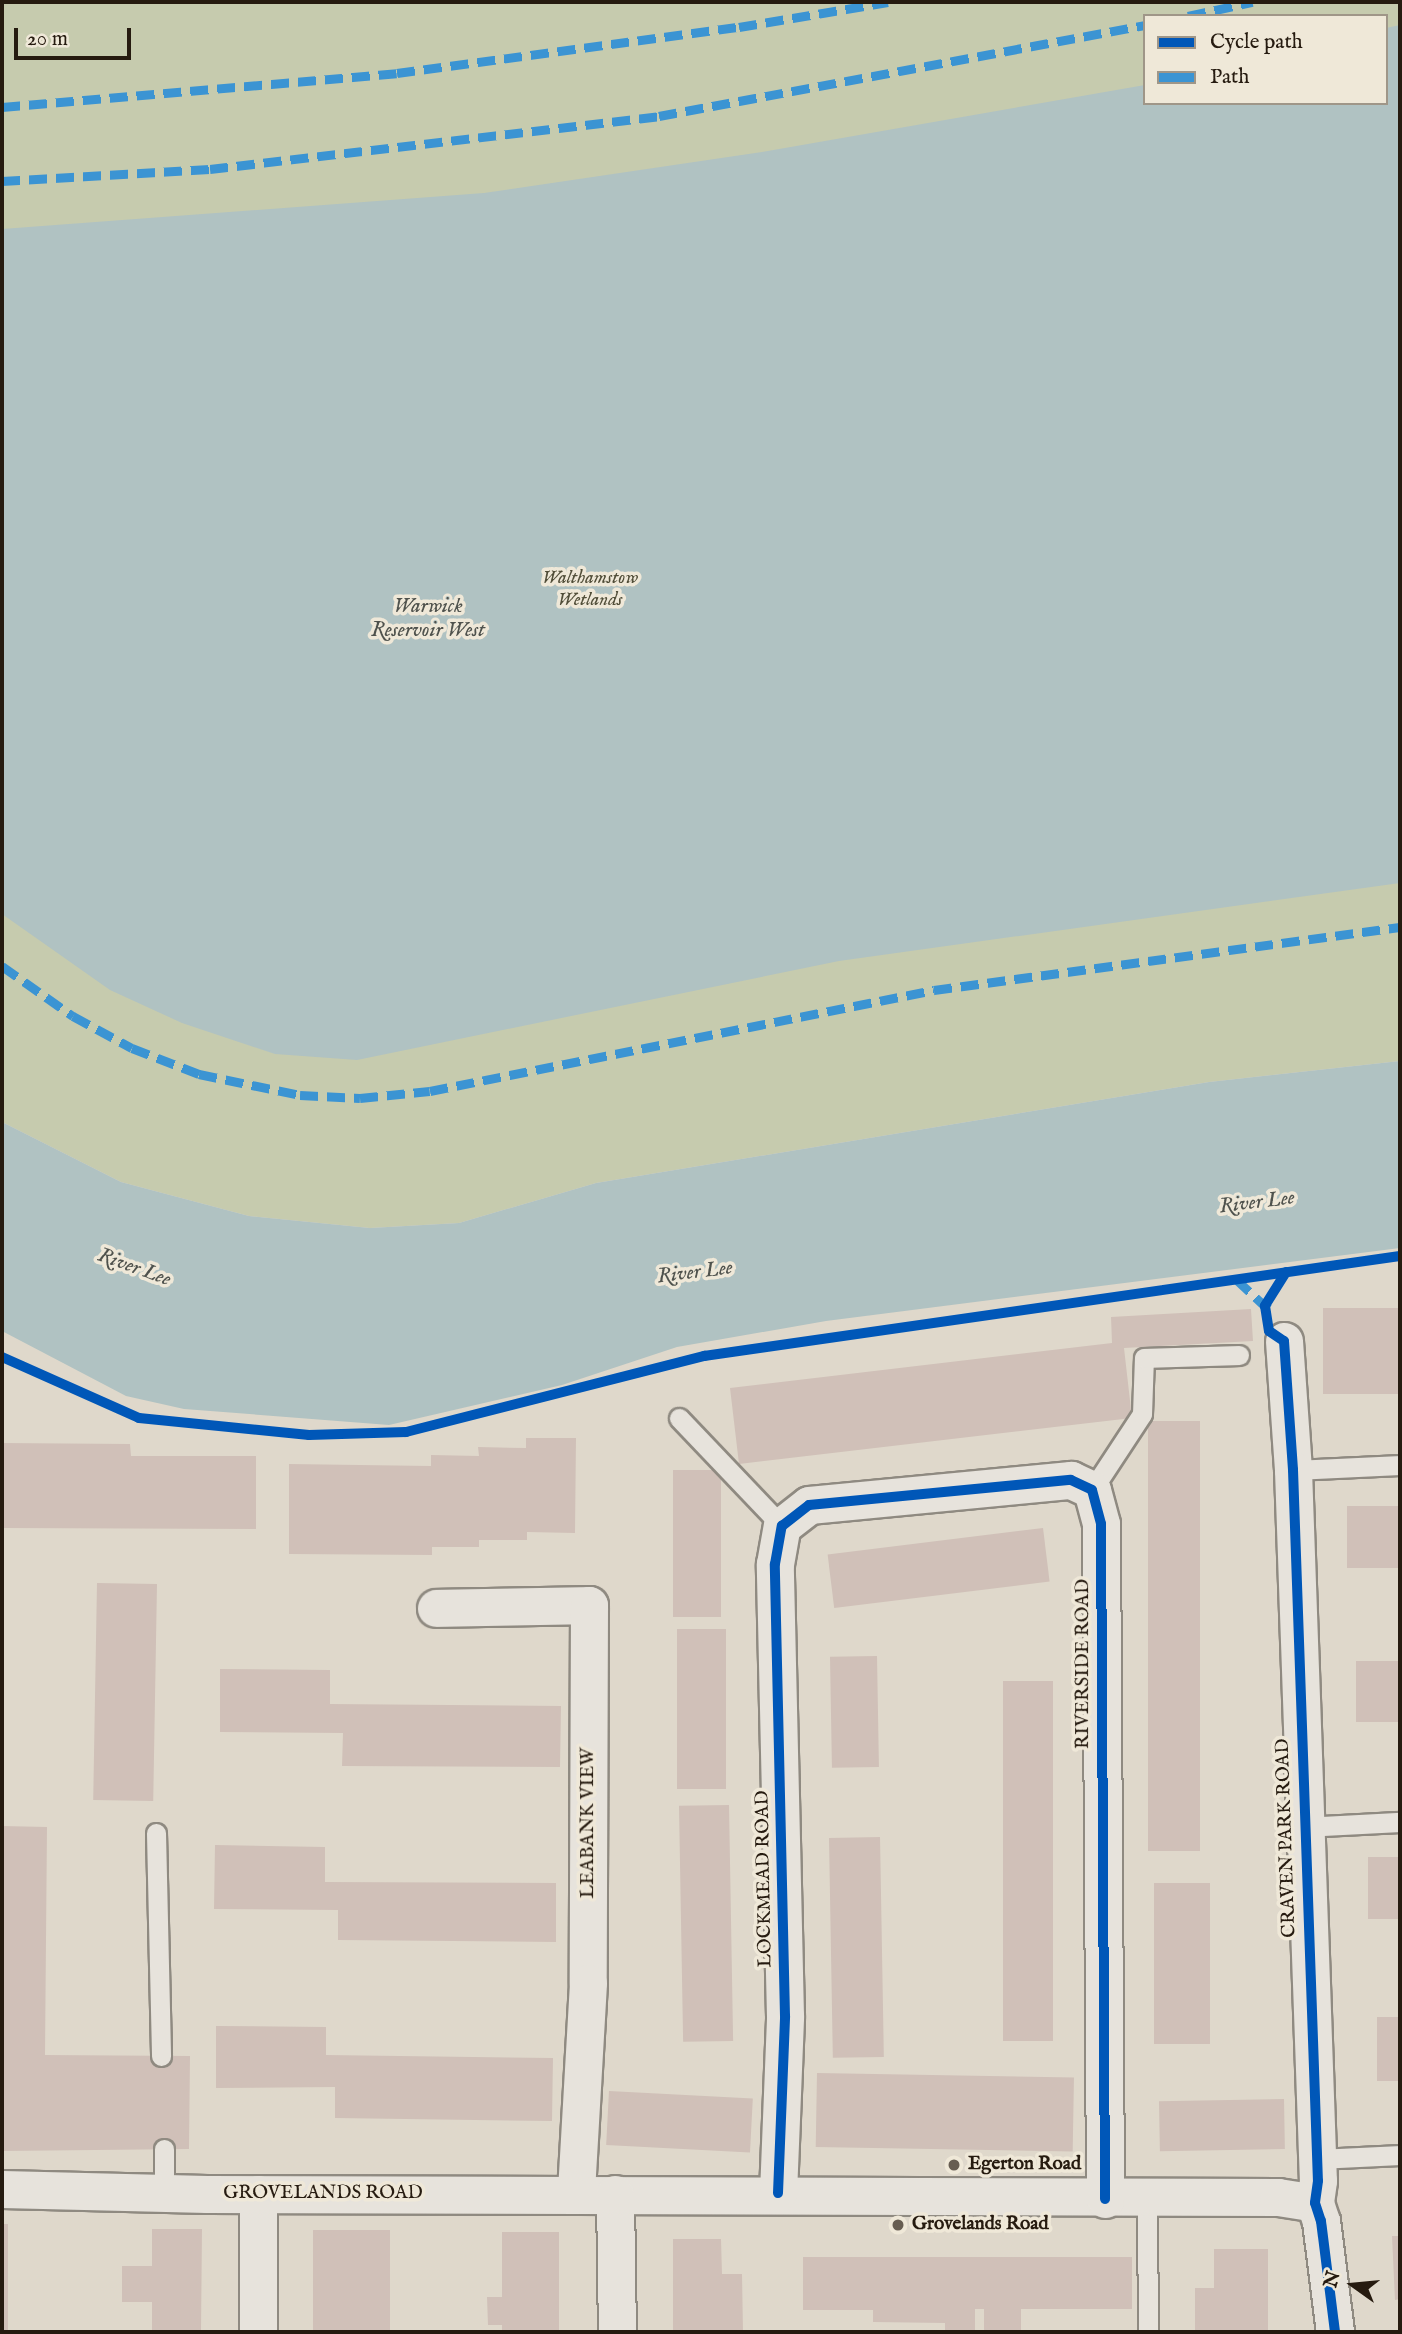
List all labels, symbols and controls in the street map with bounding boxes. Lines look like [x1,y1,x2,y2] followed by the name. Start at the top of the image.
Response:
[18,14,135,58] scale bar
[1143,14,1388,105] legend
[27,26,68,53] text: 20 m
[1210,29,1303,56] text: Cycle path
[1210,64,1249,91] text: Path
[542,568,638,612] park label: Walthamstow Wetlands
[371,594,485,644] water label: Warwick Reservoir West
[1218,1186,1296,1220] water label: River Lee
[94,1243,174,1293] water label: River Lee
[656,1256,734,1290] water label: River Lee
[1073,1579,1095,1749] street label: RIVERSIDE ROAD
[1272,1738,1302,1938] street label: CRAVEN PARK ROAD
[578,1748,600,1898] street label: LEABANK VIEW
[752,1790,778,1968] street label: LOCKMEAD ROAD
[968,2154,1081,2176] place label: Egerton Road
[946,2157,962,2173] marker: Egerton Road
[223,2183,423,2205] street label: GROVELANDS ROAD
[912,2214,1049,2236] place label: Grovelands Road
[890,2217,906,2233] marker: Grovelands Road
[1318,2250,1388,2320] north arrow
[1319,2269,1346,2291] text: N

